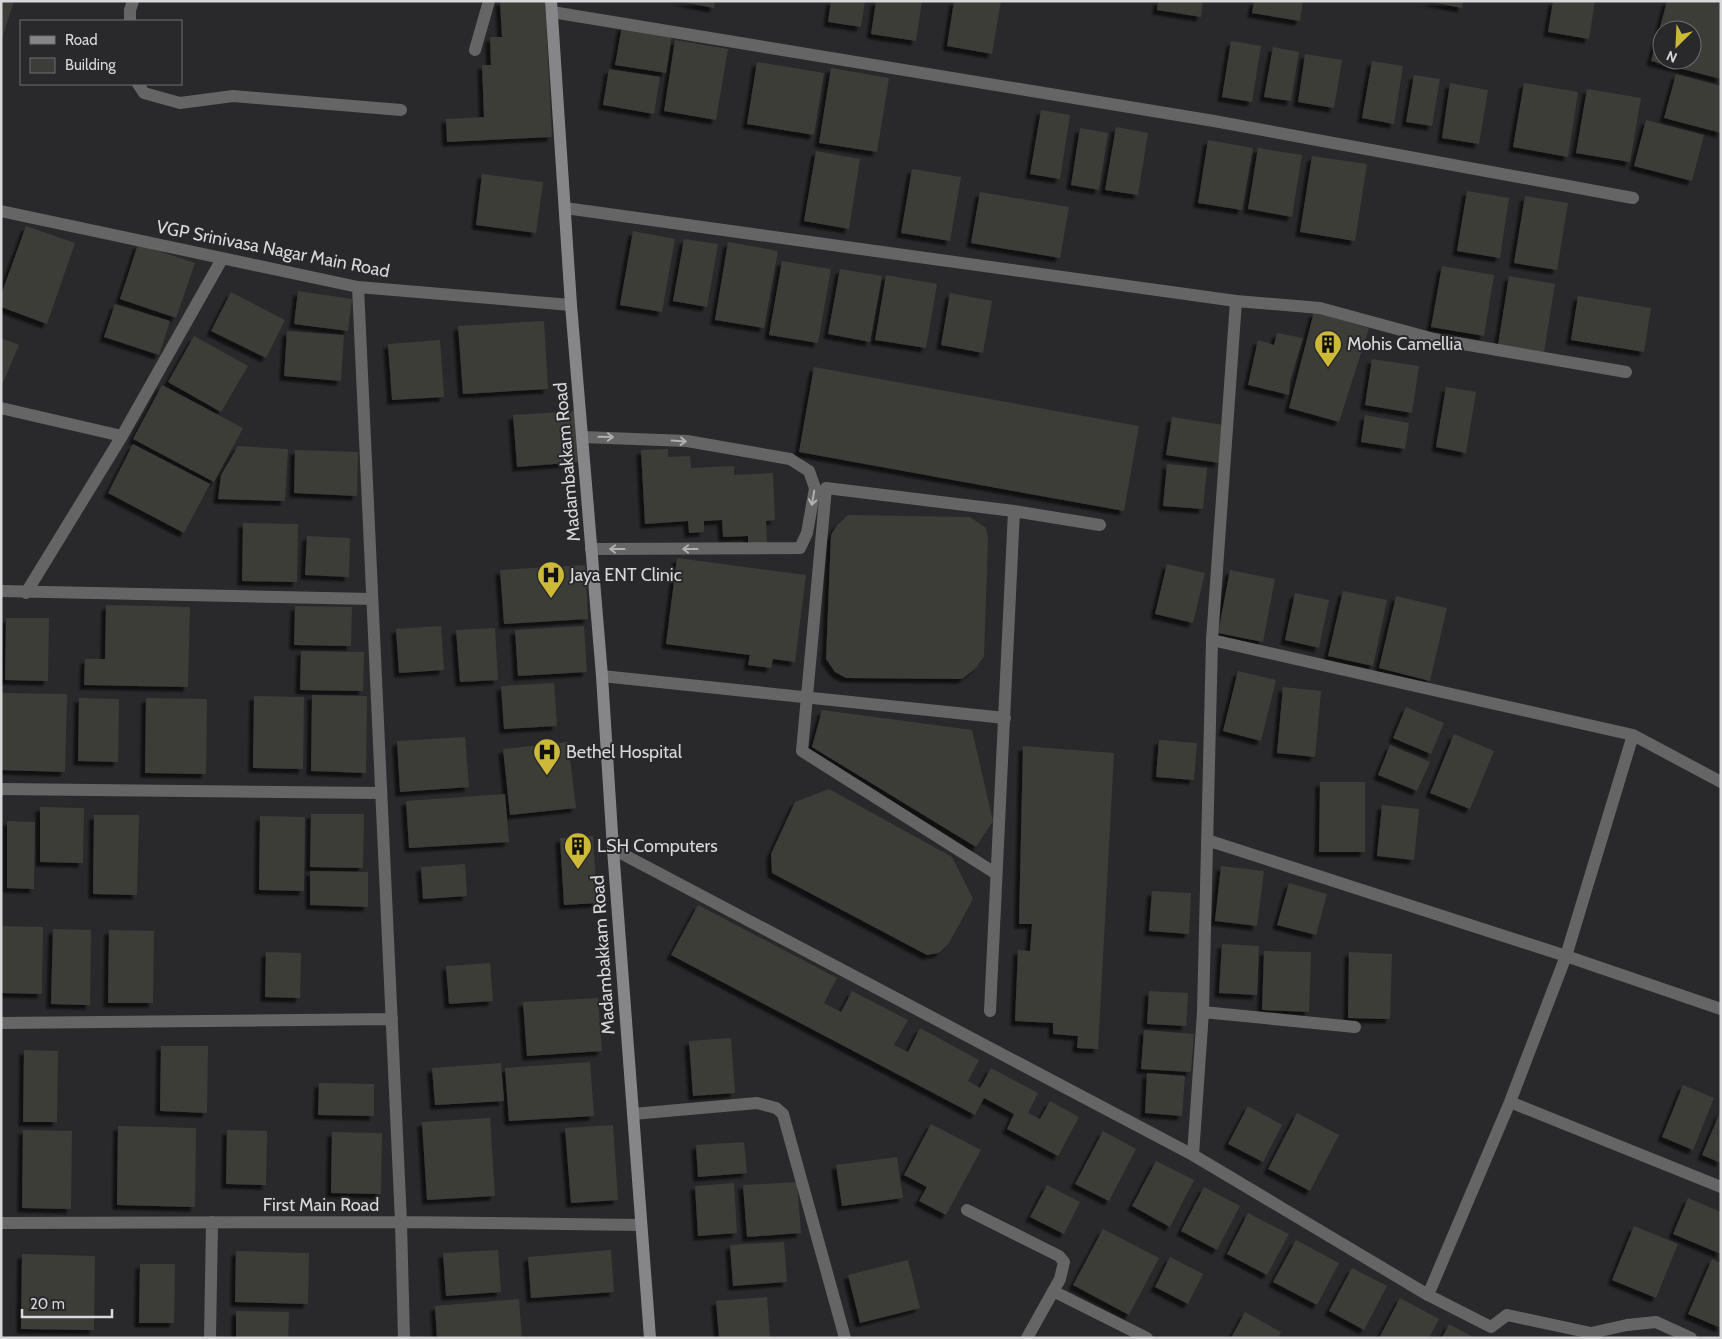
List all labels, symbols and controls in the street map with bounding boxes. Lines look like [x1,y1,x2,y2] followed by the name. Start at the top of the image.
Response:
[20,20,182,85] legend
[1652,20,1702,70] north arrow
[65,31,98,49] text: Road
[1664,47,1680,67] text: N
[65,56,116,74] text: Building
[155,216,391,282] street label: VGP Srinivasa Nagar Main Road
[1313,329,1343,368] building icon: Mohis Camellia
[1347,333,1462,355] place label: Mohis Camellia
[549,381,585,543] street label: Madambakkam Road
[598,432,614,442] one-way arrow
[671,436,687,445] one-way arrow
[807,489,817,505] one-way arrow
[609,544,626,554] one-way arrow
[682,544,698,553] one-way arrow
[536,560,566,599] hospital icon: Jaya ENT Clinic
[569,564,682,586] place label: Jaya ENT Clinic
[532,737,562,776] hospital icon: Bethel Hospital
[566,741,683,763] place label: Bethel Hospital
[563,831,593,870] building icon: LSH Computers
[597,835,718,857] place label: LSH Computers
[586,875,620,1035] street label: Madambakkam Road
[263,1194,379,1216] street label: First Main Road
[22,1286,112,1318] scale bar
[30,1295,65,1313] text: 20 m

